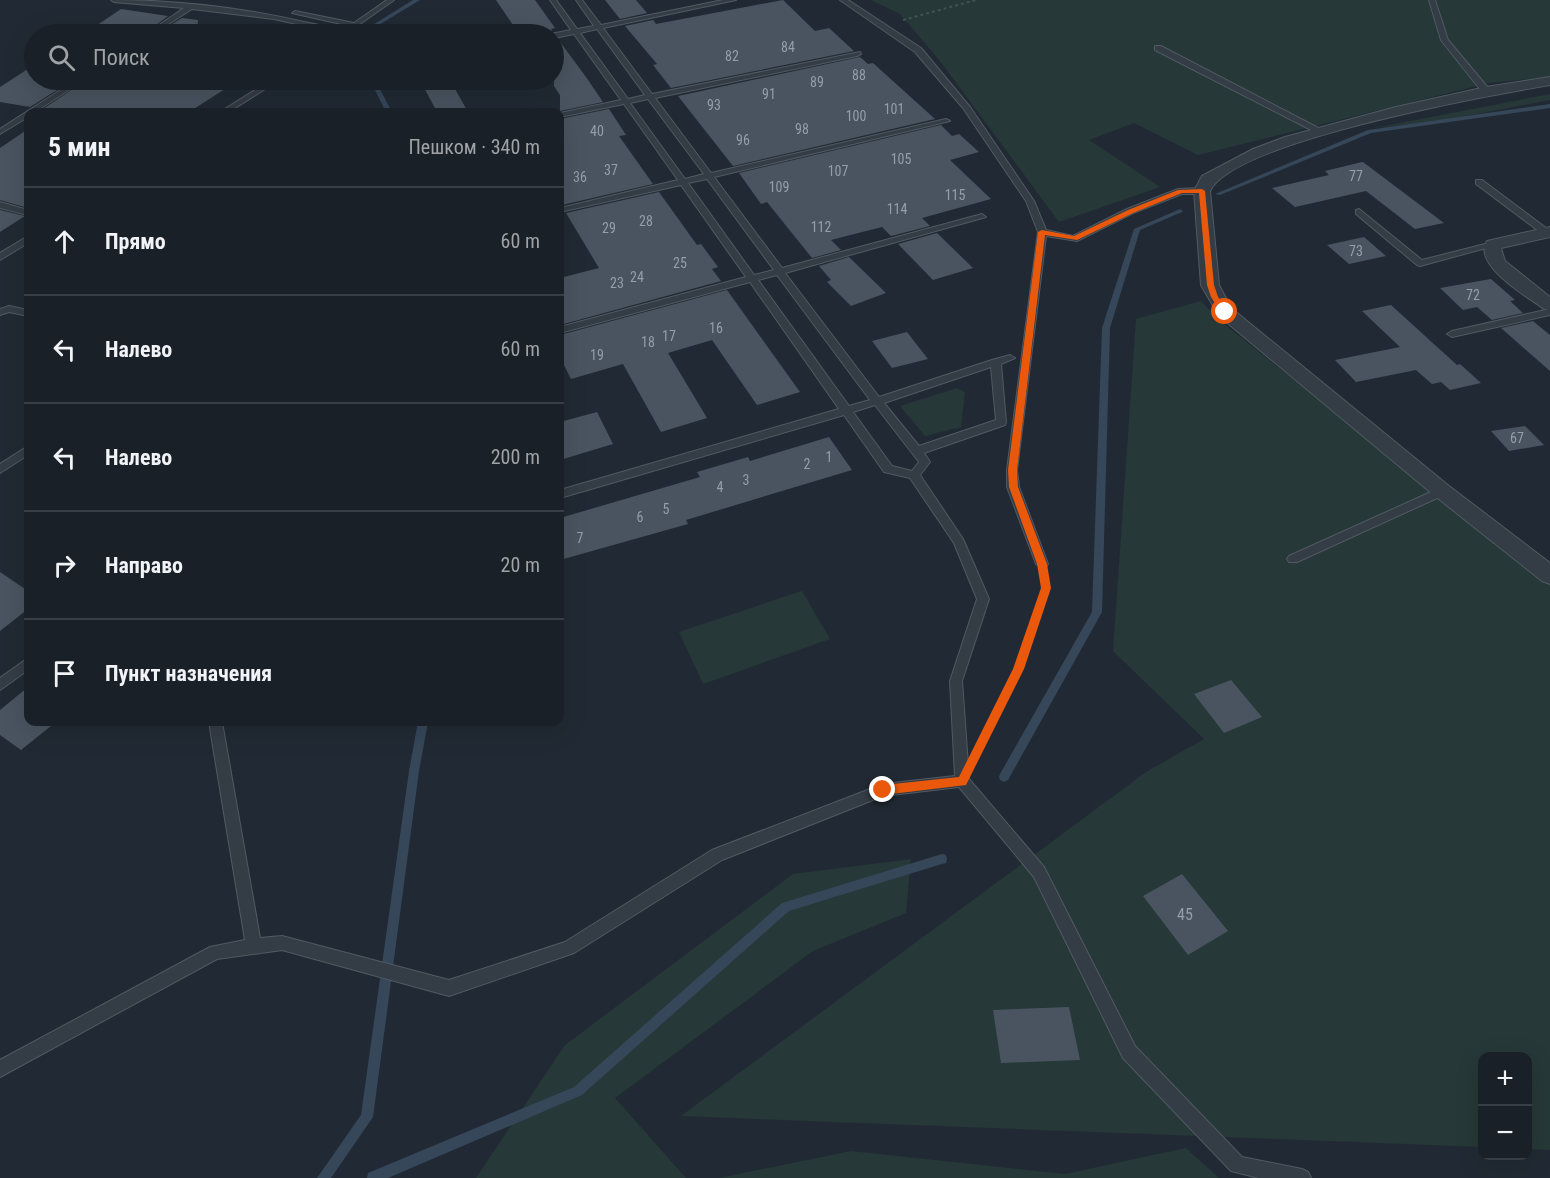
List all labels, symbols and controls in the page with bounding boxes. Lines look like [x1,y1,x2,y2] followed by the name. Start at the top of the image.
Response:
[24,24,564,90] search box
[781,39,795,55] house number: 84
[45,41,78,74] icon: search
[93,45,150,70] text: Поиск
[725,48,739,64] house number: 82
[852,67,866,83] house number: 88
[810,74,824,90] house number: 89
[762,86,776,102] house number: 91
[707,97,721,113] house number: 93
[884,101,904,117] house number: 101
[846,108,866,124] house number: 100
[795,121,809,137] house number: 98
[590,123,604,139] house number: 40
[48,132,110,162] text: 5 мин
[736,132,750,148] house number: 96
[408,135,540,159] text: Пешком · 340 m
[891,151,911,167] house number: 105
[604,162,618,178] house number: 37
[828,163,848,179] house number: 107
[1349,168,1363,184] house number: 77
[573,169,587,185] house number: 36
[769,179,789,195] house number: 109
[945,187,965,203] house number: 115
[887,201,907,217] house number: 114
[639,213,653,229] house number: 28
[811,219,831,235] house number: 112
[602,220,616,236] house number: 29
[48,225,81,258] icon: ahead
[105,229,166,254] text: Прямо
[501,229,540,253] text: 60 m
[1349,243,1363,259] house number: 73
[673,255,687,271] house number: 25
[630,269,644,285] house number: 24
[610,275,624,291] house number: 23
[1466,287,1480,303] house number: 72
[1211,298,1237,324] route start
[709,320,723,336] house number: 16
[662,328,676,344] house number: 17
[48,333,81,366] icon: left
[641,334,655,350] house number: 18
[105,337,172,362] text: Налево
[501,337,540,361] text: 60 m
[590,347,604,363] house number: 19
[1510,430,1524,446] house number: 67
[48,441,81,474] icon: left
[105,445,172,470] text: Налево
[491,445,540,469] text: 200 m
[826,449,832,465] house number: 1
[804,456,811,472] house number: 2
[743,472,749,488] house number: 3
[717,479,724,495] house number: 4
[663,501,670,517] house number: 5
[637,509,644,525] house number: 6
[577,530,584,546] house number: 7
[48,549,81,582] icon: right
[105,553,183,578] text: Направо
[501,553,540,577] text: 20 m
[48,657,81,690] icon: arrive
[105,661,272,686] text: Пункт назначения
[869,776,895,802] route end
[1177,905,1193,924] house number: 45
[1478,1052,1532,1160] map controls
[1478,1052,1532,1106] button: +
[1478,1106,1532,1160] button: −

